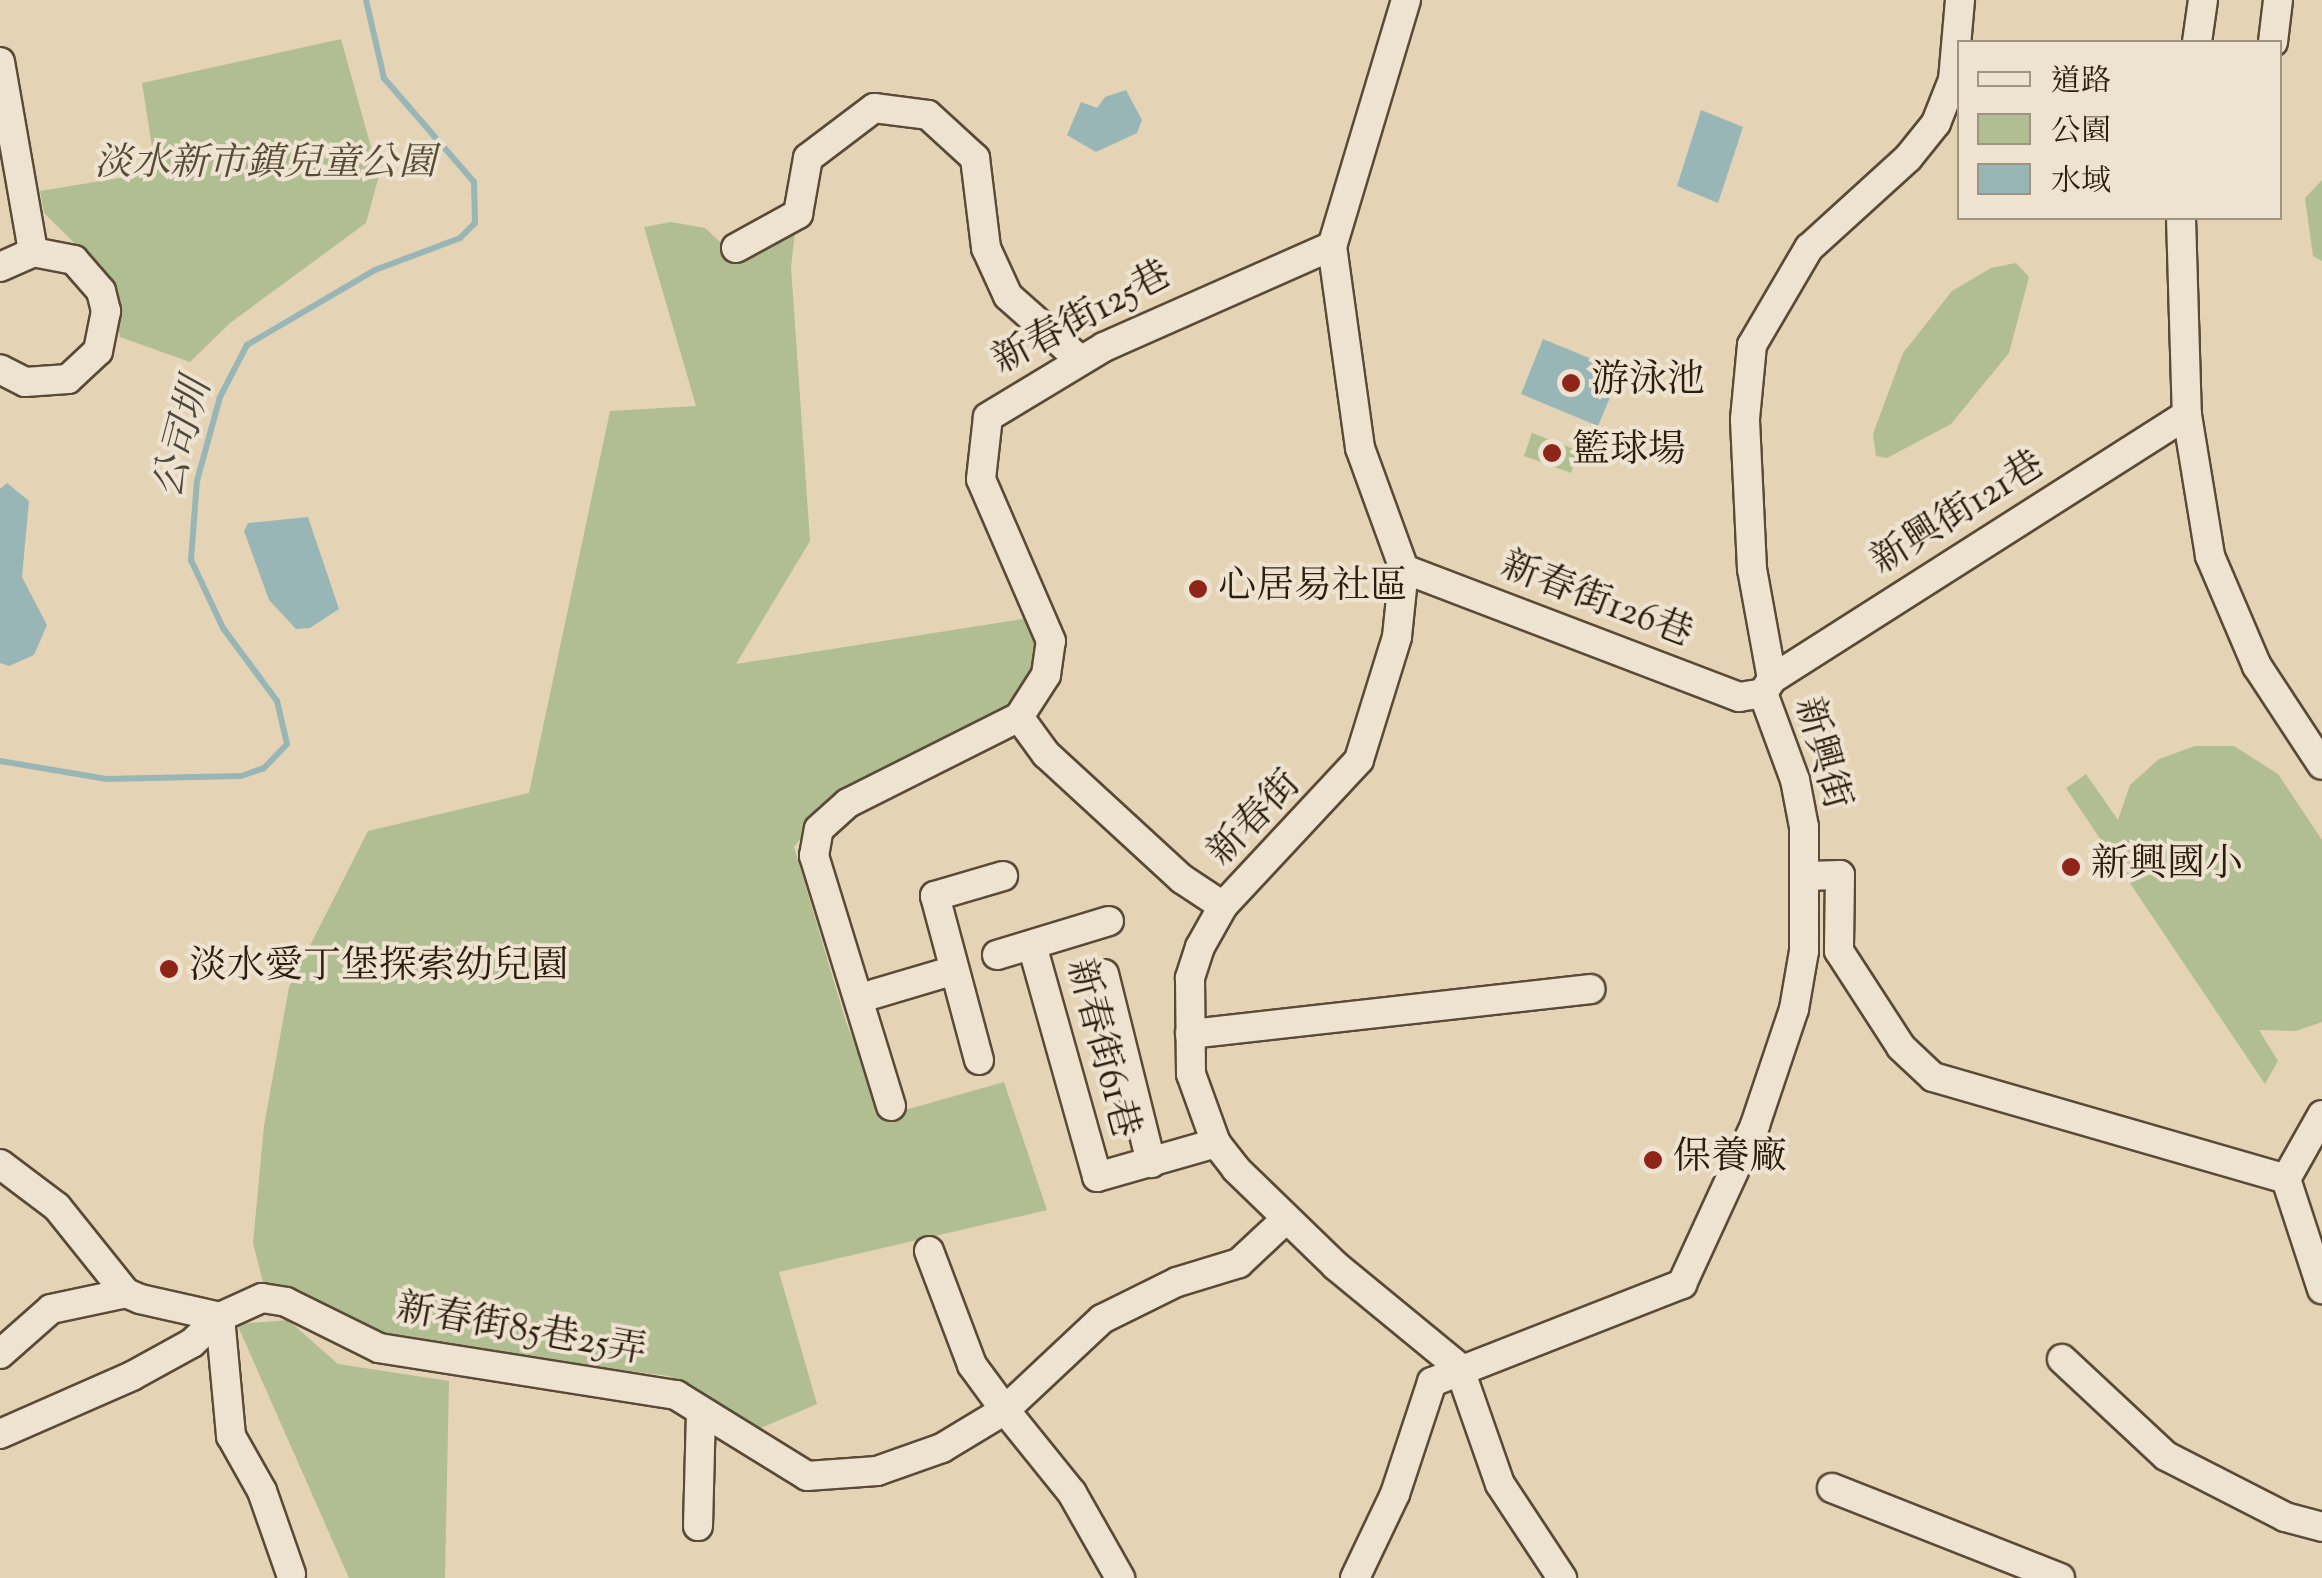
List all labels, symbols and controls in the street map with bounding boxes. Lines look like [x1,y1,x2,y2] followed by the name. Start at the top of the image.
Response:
[1957,40,2282,220] legend
[2051,61,2111,104] text: 道路
[2051,111,2111,154] text: 公園
[94,143,436,189] park label: 淡水新市鎮兒童公園
[2051,161,2111,204] text: 水域
[986,254,1180,386] street label: 新春街125巷
[1591,360,1705,406] place label: 游泳池
[1560,372,1582,394] marker: 游泳池
[146,375,224,503] water label: 公司圳
[1572,430,1686,476] place label: 籃球場
[1541,442,1563,464] marker: 籃球場
[1864,444,2054,586] street label: 新興街121巷
[1494,545,1698,659] street label: 新春街126巷
[1218,566,1408,612] place label: 心居易社區
[1187,578,1209,600] marker: 心居易社區
[1782,693,1858,815] street label: 新興街
[1200,763,1312,877] street label: 新春街
[2091,844,2243,890] place label: 新興國小
[2060,856,2082,878] marker: 新興國小
[189,946,569,992] place label: 淡水愛丁堡探索幼兒園
[1054,955,1146,1143] street label: 新春街61巷
[158,958,180,980] marker: 淡水愛丁堡探索幼兒園
[1673,1137,1787,1183] place label: 保養廠
[1642,1149,1664,1171] marker: 保養廠
[393,1288,649,1376] street label: 新春街85巷25弄

